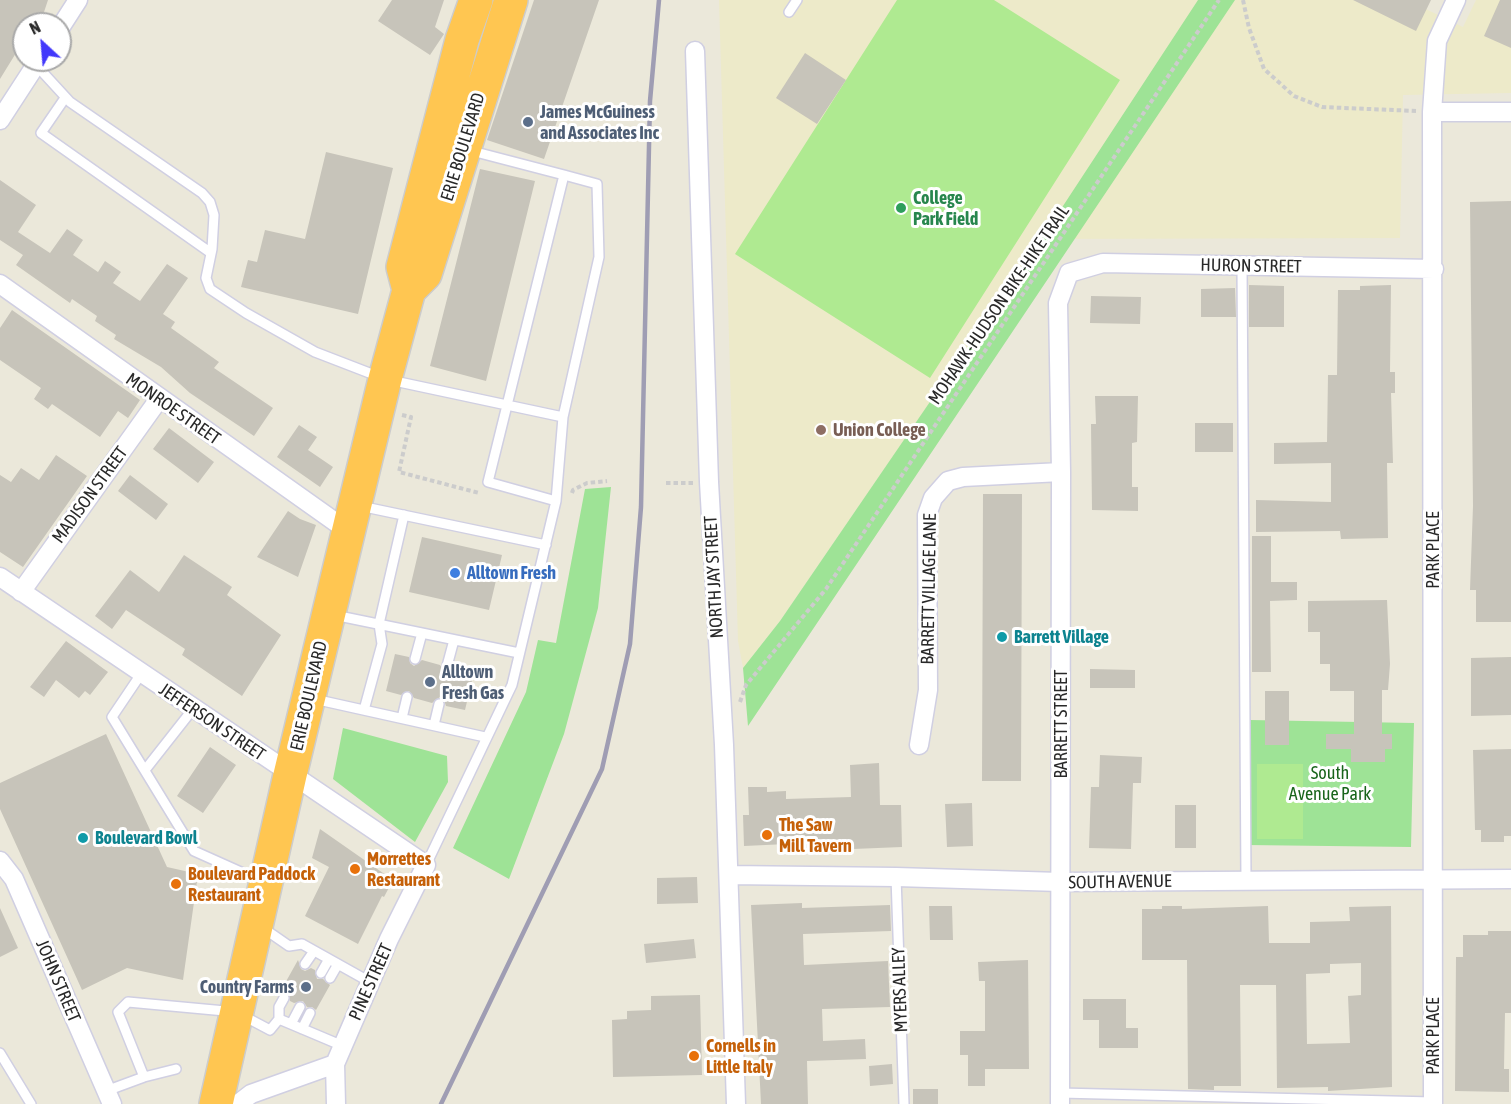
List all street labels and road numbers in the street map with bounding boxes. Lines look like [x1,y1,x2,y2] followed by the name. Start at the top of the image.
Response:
[436,90,490,204] street label: ERIE BOULEVARD
[924,201,1074,409] street label: MOHAWK-HUDSON BIKE-HIKE TRAIL
[1200,254,1302,278] street label: HURON STREET
[122,369,224,449] street label: MONROE STREET
[48,442,132,548] street label: MADISON STREET
[1422,511,1444,589] street label: PARK PLACE
[917,513,941,665] street label: BARRETT VILLAGE LANE
[700,515,728,639] street label: NORTH JAY STREET
[286,639,332,753] street label: ERIE BOULEVARD
[1050,670,1072,778] street label: BARRETT STREET
[155,679,269,765] street label: JEFFERSON STREET
[1068,870,1172,894] street label: SOUTH AVENUE
[31,937,85,1025] street label: JOHN STREET
[344,940,398,1024] street label: PINE STREET
[888,947,912,1033] street label: MYERS ALLEY
[1422,997,1444,1075] street label: PARK PLACE

